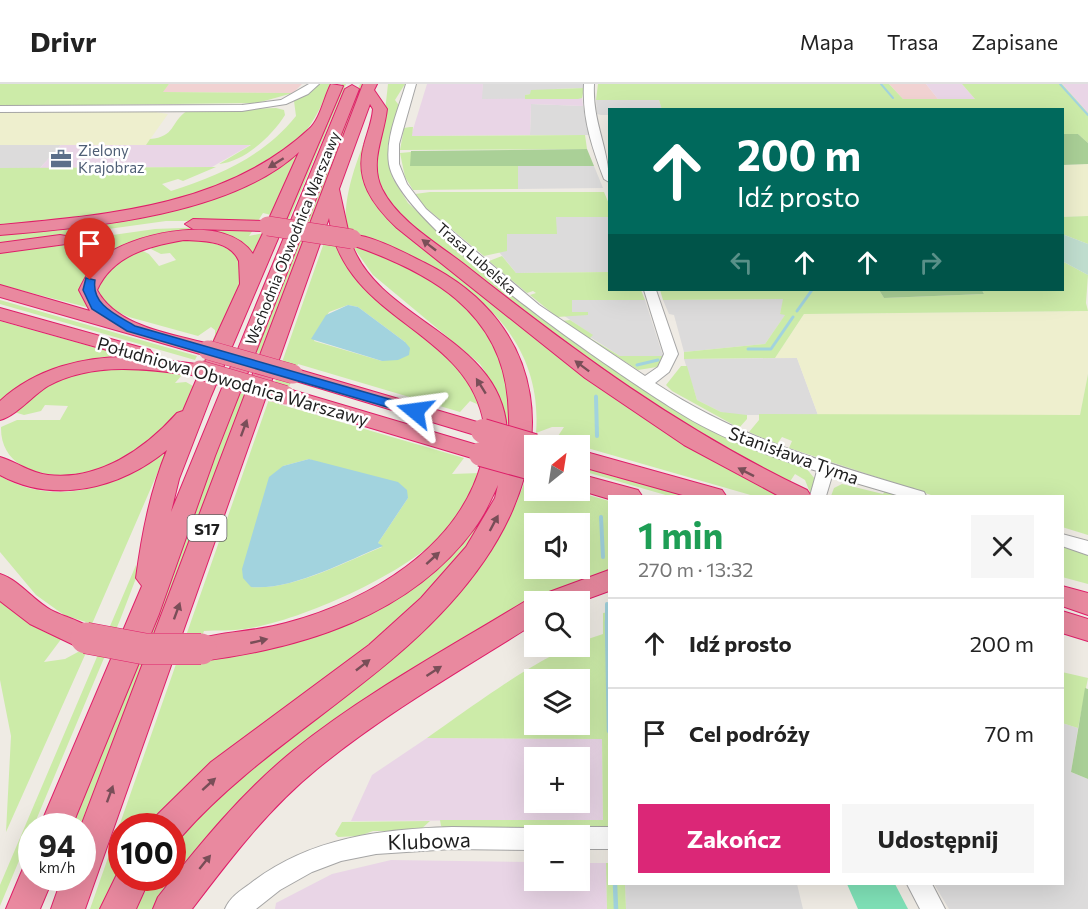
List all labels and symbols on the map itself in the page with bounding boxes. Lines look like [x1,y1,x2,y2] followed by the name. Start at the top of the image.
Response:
[241,128,343,347] street label: Wschodnia Obwodnica Warszawy
[78,141,145,176] place label: Zielony Krajobraz
[49,147,73,171] office icon: Zielony Krajobraz
[267,157,284,168] one-way arrow
[64,218,115,280] pin
[433,218,521,298] street label: Trasa Lubelska
[421,239,437,252] one-way arrow
[95,332,371,430] street label: Południowa Obwodnica Warszawy
[575,360,590,372] one-way arrow
[476,378,487,394] one-way arrow
[383,379,447,443] position arrow
[240,419,250,437] one-way arrow
[726,421,862,489] street label: Stanisława Tyma
[524,435,590,501] north arrow
[737,467,754,477] one-way arrow
[489,514,499,531] one-way arrow
[188,515,226,541] road number: S17
[425,551,440,565] one-way arrow
[173,602,183,620] one-way arrow
[250,636,269,645] one-way arrow
[356,660,371,672] one-way arrow
[426,666,442,677] one-way arrow
[201,778,216,791] one-way arrow
[106,785,115,803] one-way arrow
[108,813,186,891] speed limit sign: 100
[387,826,471,854] street label: Klubowa
[198,854,211,870] one-way arrow

